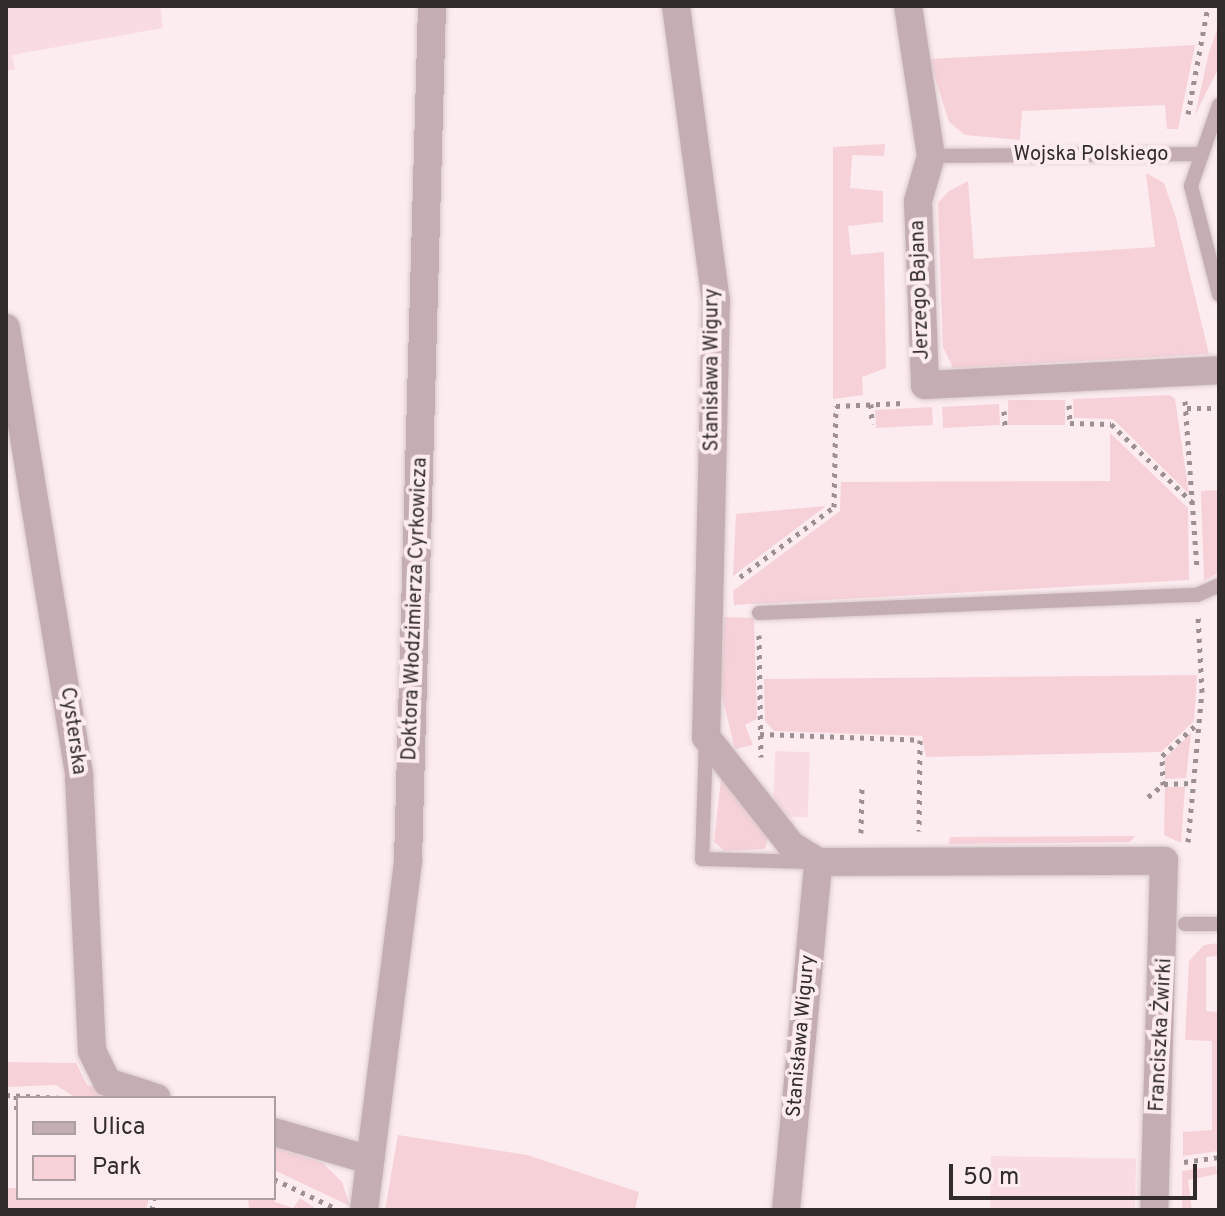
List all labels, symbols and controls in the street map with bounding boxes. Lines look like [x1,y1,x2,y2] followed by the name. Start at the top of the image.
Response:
[1014,143,1168,167] street label: Wojska Polskiego
[907,220,935,360] street label: Jerzego Bajana
[701,288,725,452] street label: Stanisława Wigury
[399,457,433,761] street label: Doktora Włodzimierza Cyrkowicza
[54,686,90,776] street label: Cysterska
[783,953,821,1119] street label: Stanisława Wigury
[1146,958,1178,1112] street label: Franciszka Żwirki
[16,1096,276,1200] legend
[92,1113,145,1143] text: Ulica
[953,1148,1201,1198] scale bar
[92,1153,142,1183] text: Park
[963,1163,1019,1193] text: 50 m

